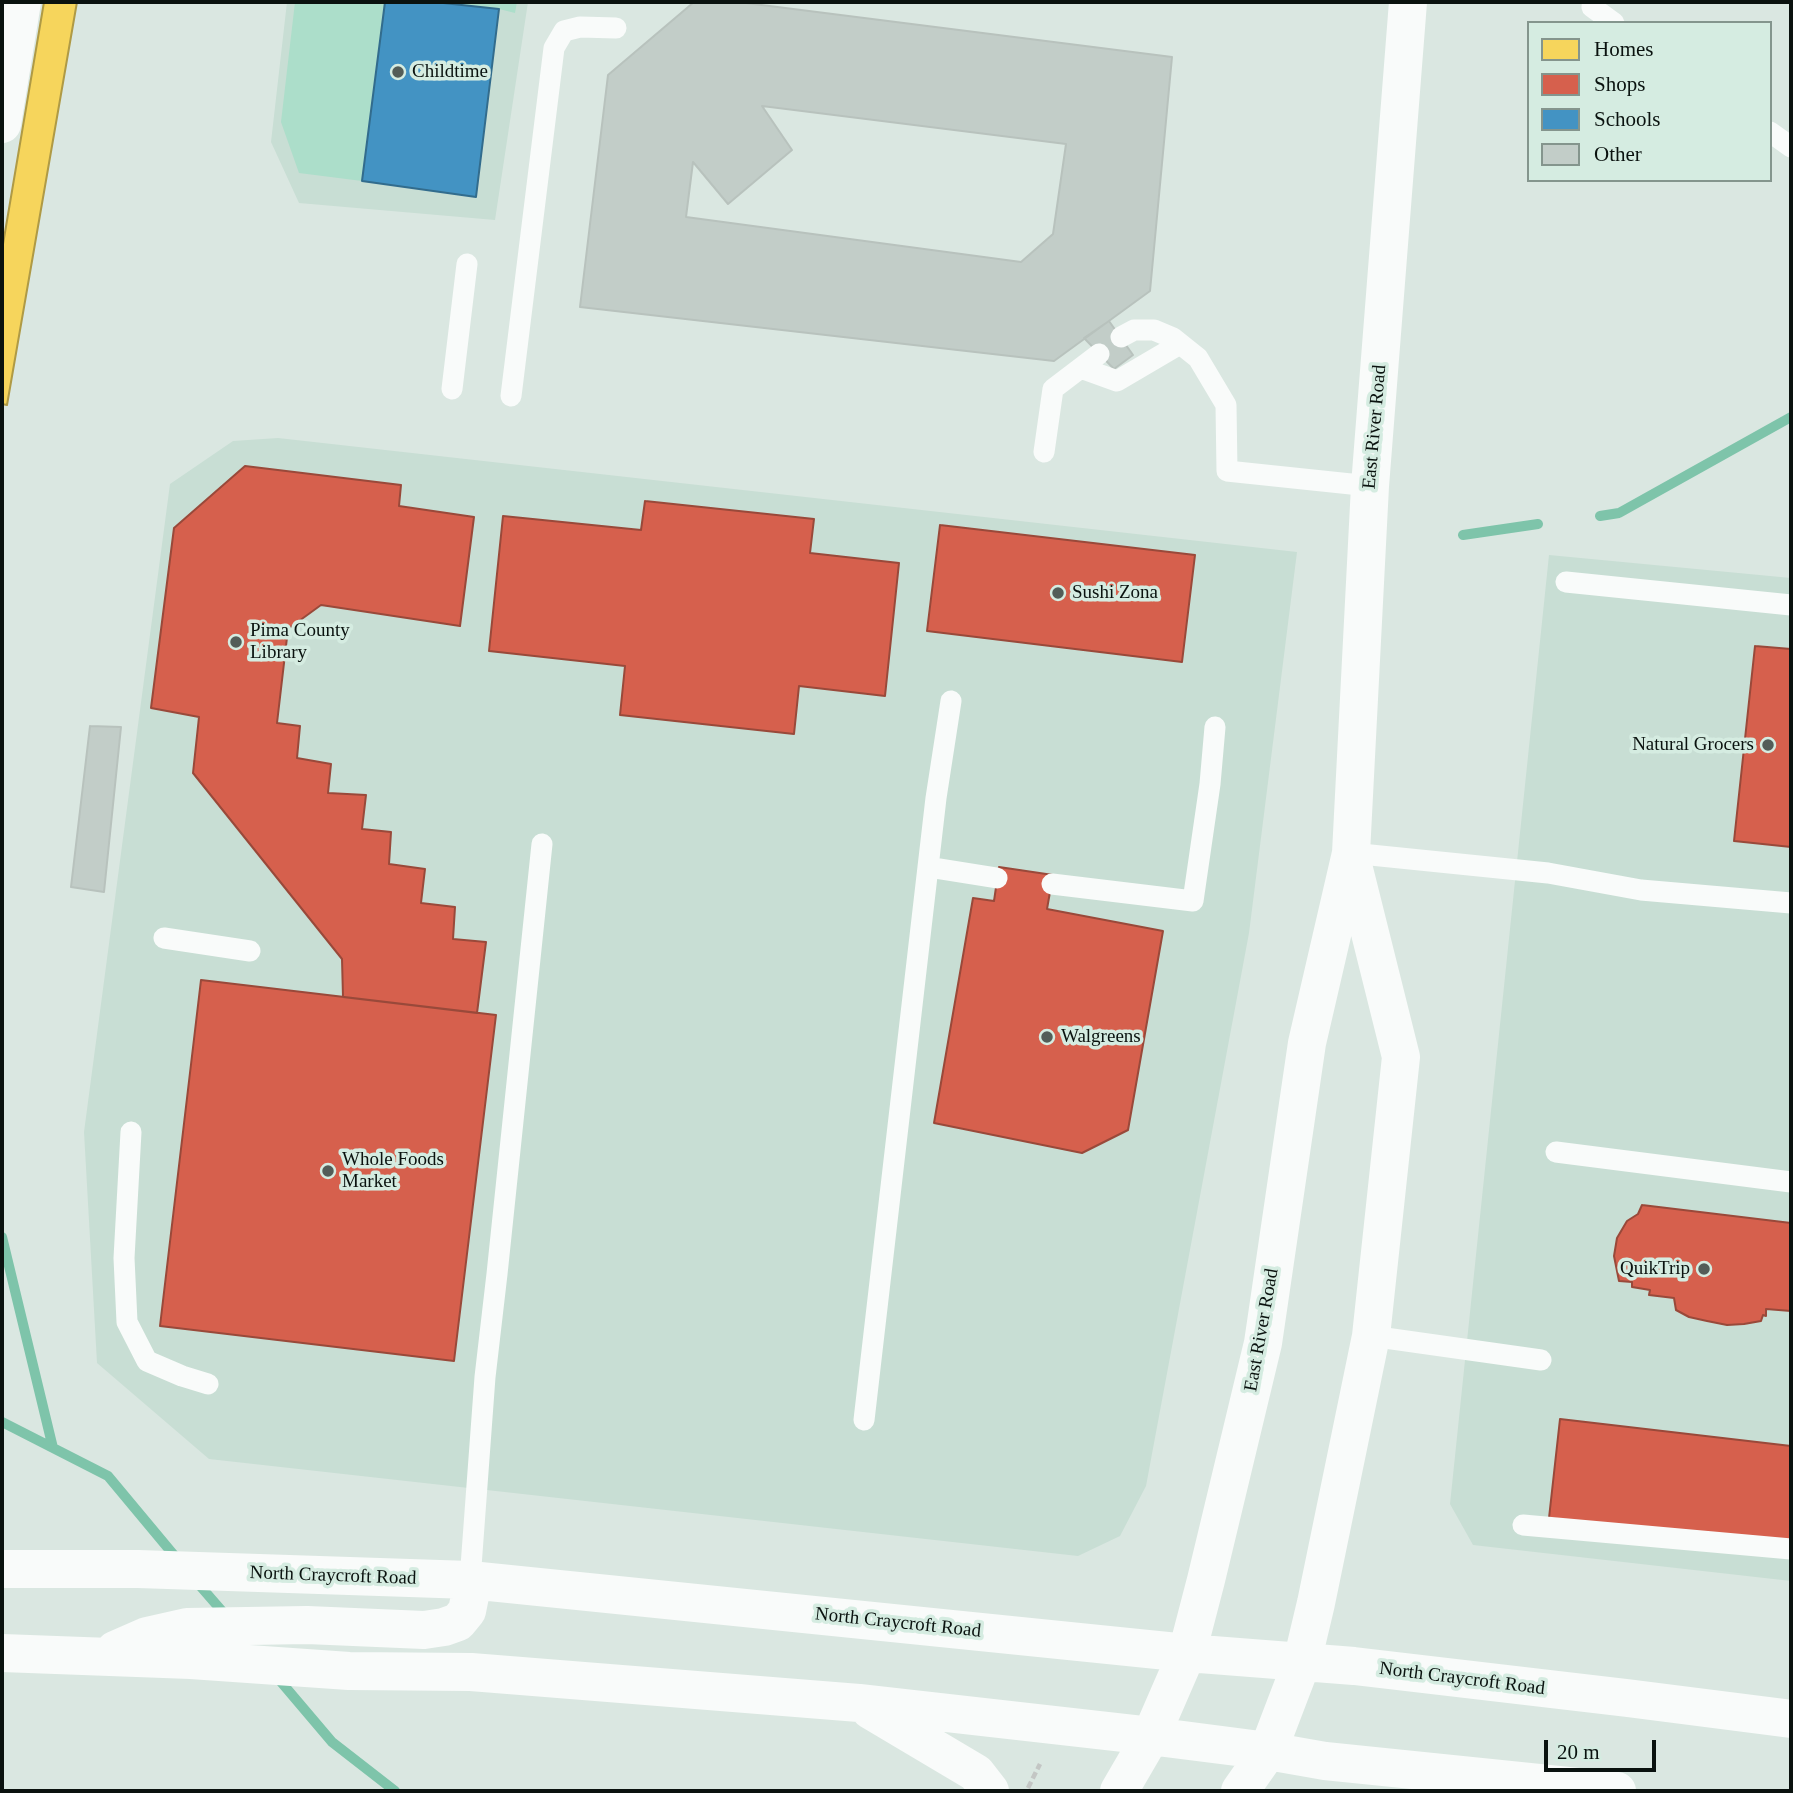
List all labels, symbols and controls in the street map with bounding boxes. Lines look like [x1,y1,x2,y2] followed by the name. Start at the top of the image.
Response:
[1527,21,1772,182] legend
[1594,37,1654,61] text: Homes
[412,61,488,83] place label: Childtime
[390,64,406,80] marker: Childtime
[1594,72,1645,96] text: Shops
[1594,107,1661,131] text: Schools
[1594,142,1642,166] text: Other
[1358,364,1392,490] street label: East River Road
[1072,582,1158,604] place label: Sushi Zona
[1050,585,1066,601] marker: Sushi Zona
[250,620,350,664] place label: Pima County Library
[228,634,244,650] marker: Pima County Library
[1632,734,1754,756] place label: Natural Grocers
[1760,737,1776,753] marker: Natural Grocers
[1061,1026,1141,1048] place label: Walgreens
[1039,1029,1055,1045] marker: Walgreens
[342,1149,444,1193] place label: Whole Foods Market
[320,1163,336,1179] marker: Whole Foods Market
[1620,1258,1690,1280] place label: QuikTrip
[1696,1261,1712,1277] marker: QuikTrip
[1240,1267,1284,1393] street label: East River Road
[249,1562,417,1590] street label: North Craycroft Road
[814,1603,982,1643] street label: North Craycroft Road
[1378,1658,1546,1700] street label: North Craycroft Road
[1548,1727,1660,1771] scale bar
[1557,1740,1600,1764] text: 20 m

